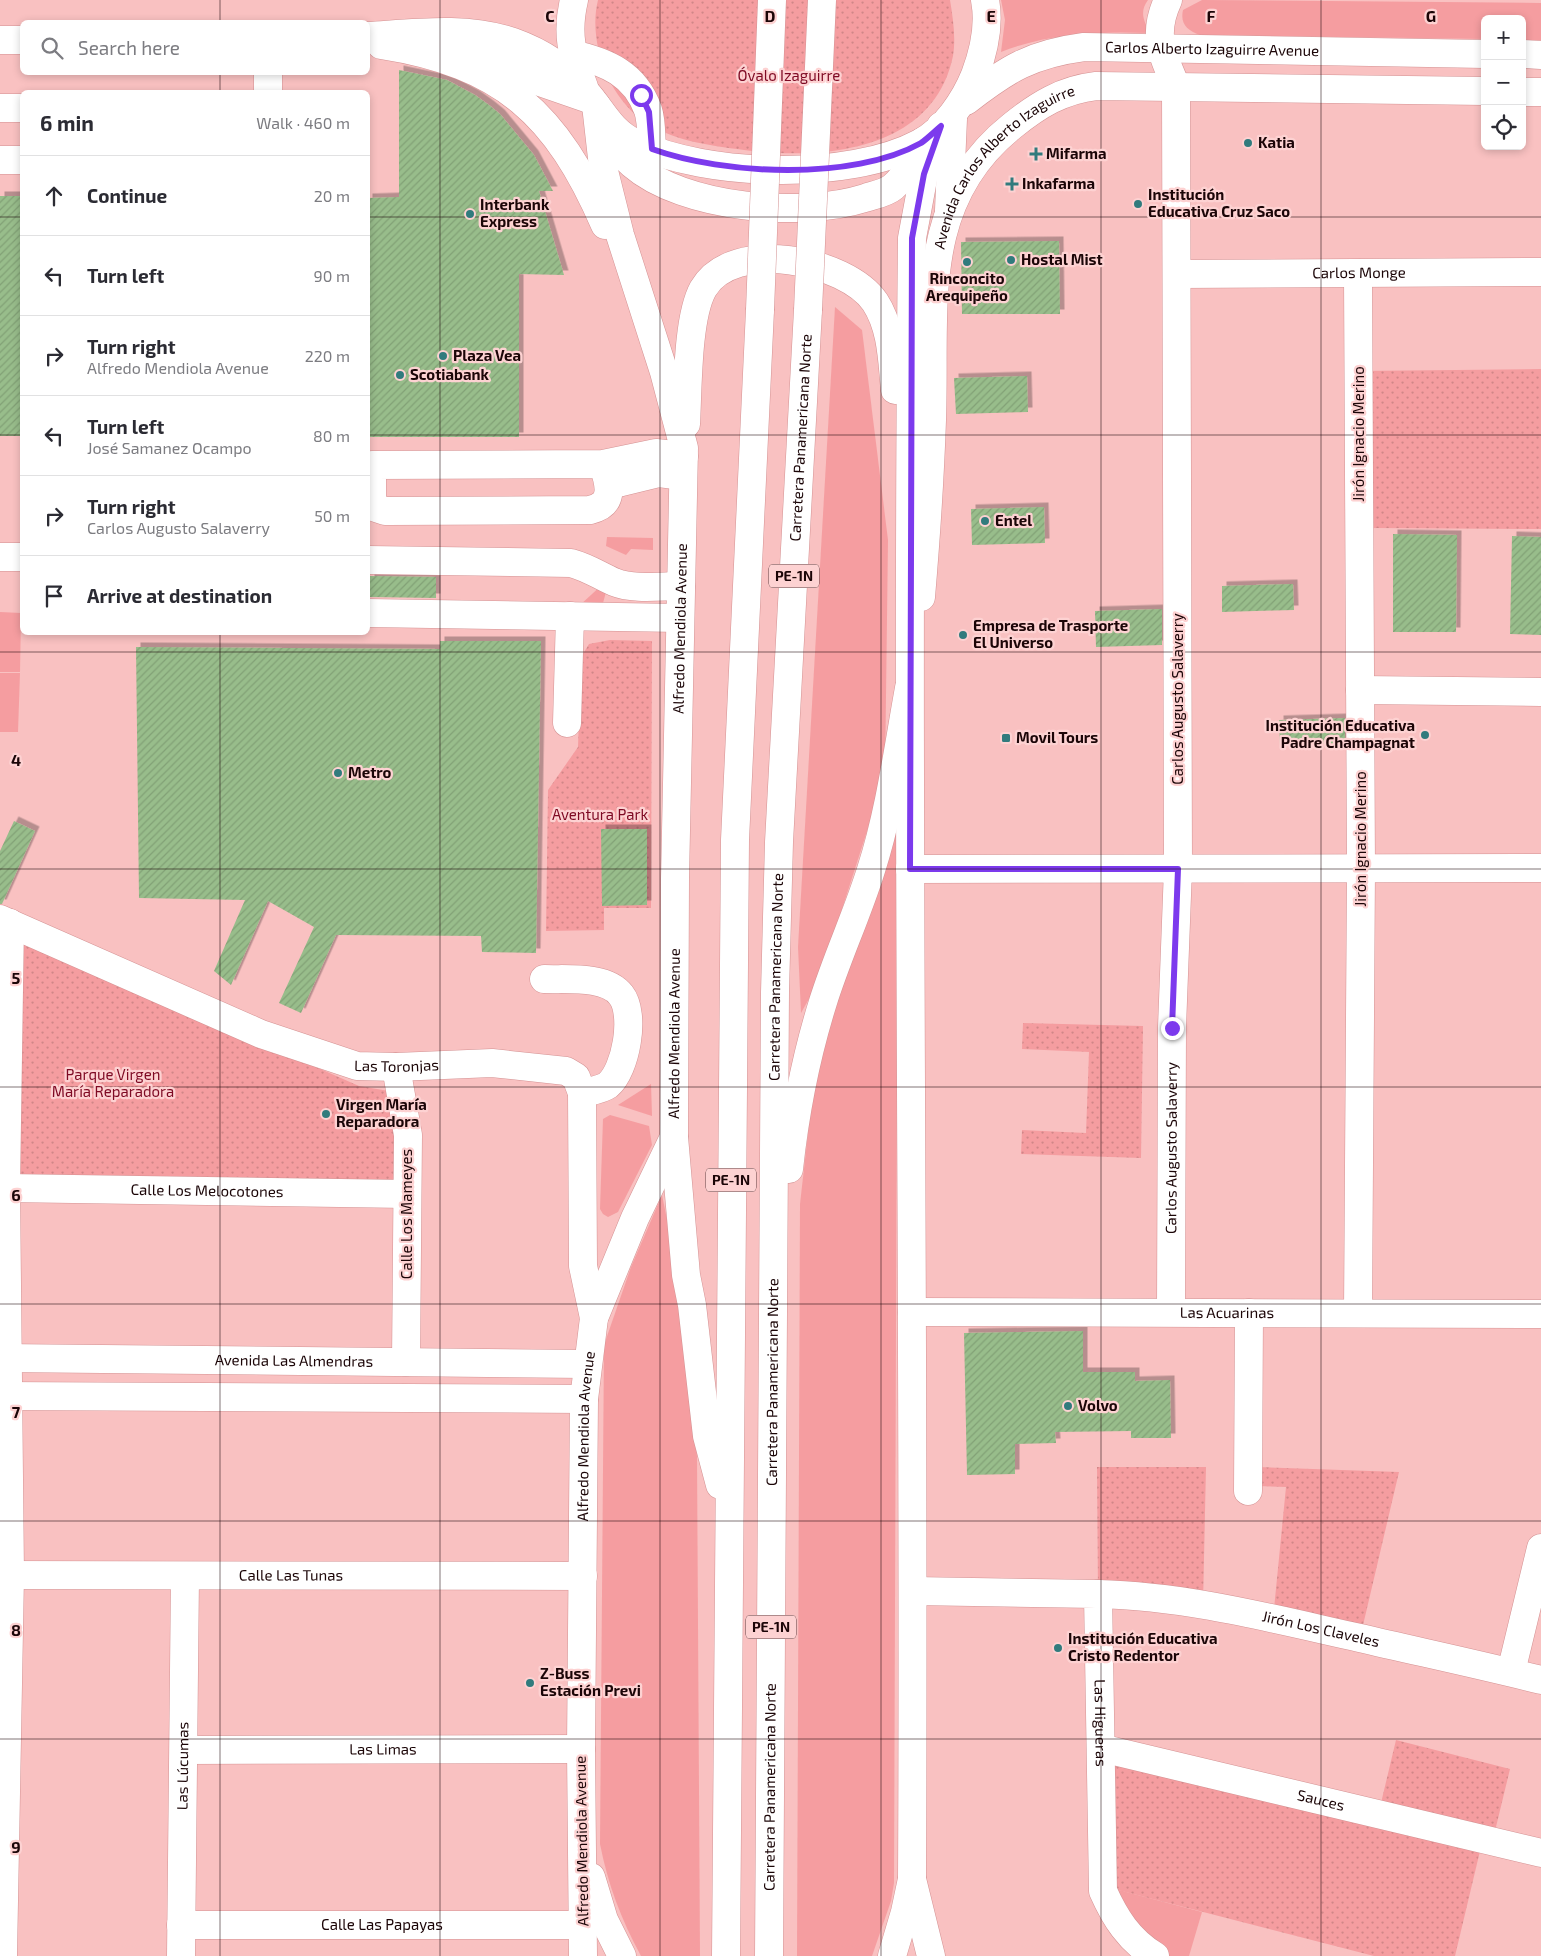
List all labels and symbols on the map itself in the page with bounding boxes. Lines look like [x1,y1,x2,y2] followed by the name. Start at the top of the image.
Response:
[545,6,555,25] text: C
[765,6,776,25] text: D
[986,6,996,25] text: E
[1207,6,1216,25] text: F
[1426,6,1436,25] text: G
[1105,37,1319,59] street label: Carlos Alberto Izaguirre Avenue
[738,66,840,84] park label: Óvalo Izaguirre
[930,81,1077,251] street label: Avenida Carlos Alberto Izaguirre
[630,84,653,107] route start
[1258,133,1295,151] place label: Katia
[1242,137,1254,149] marker: Katia
[1046,144,1107,162] place label: Mifarma
[1030,148,1042,160] marker: Mifarma
[1022,174,1095,192] place label: Inkafarma
[1006,178,1018,190] marker: Inkafarma
[1148,185,1290,220] place label: Institución Educativa Cruz Saco
[480,195,550,230] place label: Interbank Express
[1132,198,1144,210] marker: Institución Educativa Cruz Saco
[464,208,476,220] marker: Interbank Express
[1021,250,1103,268] place label: Hostal Mist
[1005,254,1017,266] marker: Hostal Mist
[961,256,973,268] marker: Rinconcito Arequipeño
[1312,263,1406,281] street label: Carlos Monge
[926,269,1008,304] place label: Rinconcito Arequipeño
[785,333,815,542] street label: Carretera Panamericana Norte
[453,346,521,364] place label: Plaza Vea
[437,350,449,362] marker: Plaza Vea
[410,365,489,383] place label: Scotiabank
[1349,366,1367,502] street label: Jirón Ignacio Merino
[394,369,406,381] marker: Scotiabank
[995,511,1032,529] place label: Entel
[979,515,991,527] marker: Entel
[668,543,690,714] street label: Alfredo Mendiola Avenue
[769,564,819,588] road number: PE-1N
[1168,613,1186,785] street label: Carlos Augusto Salaverry
[973,616,1128,651] place label: Empresa de Trasporte El Universo
[957,629,969,641] marker: Empresa de Trasporte El Universo
[1266,716,1415,751] place label: Institución Educativa Padre Champagnat
[1016,728,1098,746] place label: Movil Tours
[1419,729,1431,741] marker: Institución Educativa Padre Champagnat
[1000,732,1012,744] marker: Movil Tours
[11,750,21,769] text: 4
[348,763,392,781] place label: Metro
[332,767,344,779] marker: Metro
[1351,771,1369,907] street label: Jirón Ignacio Merino
[552,805,648,823] park label: Aventura Park
[764,873,786,1081] street label: Carretera Panamericana Norte
[664,948,683,1119] street label: Alfredo Mendiola Avenue
[12,968,21,987] text: 5
[1161,1017,1184,1040] route end
[354,1055,439,1075] street label: Las Toronjas
[1161,1062,1180,1234] street label: Carlos Augusto Salaverry
[52,1065,174,1100] park label: Parque Virgen María Reparadora
[336,1095,427,1130] place label: Virgen María Reparadora
[320,1108,332,1120] marker: Virgen María Reparadora
[397,1149,415,1279] street label: Calle Los Mameyes
[706,1168,756,1192] road number: PE-1N
[130,1180,284,1200] street label: Calle Los Melocotones
[11,1185,21,1204] text: 6
[762,1278,781,1486] street label: Carretera Panamericana Norte
[1180,1303,1274,1321] street label: Las Acuarinas
[215,1350,373,1370] street label: Avenida Las Almendras
[573,1350,598,1521] street label: Alfredo Mendiola Avenue
[1078,1396,1118,1414] place label: Volvo
[1062,1400,1074,1412] marker: Volvo
[12,1402,21,1421] text: 7
[239,1565,343,1584] street label: Calle Las Tunas
[1261,1606,1381,1650] street label: Jirón Los Claveles
[746,1615,796,1638] road number: PE-1N
[11,1620,21,1639] text: 8
[1068,1629,1218,1664] place label: Institución Educativa Cristo Redentor
[1052,1642,1064,1654] marker: Institución Educativa Cristo Redentor
[540,1664,641,1699] place label: Z-Buss Estación Previ
[524,1677,536,1689] marker: Z-Buss Estación Previ
[1091,1679,1111,1767] street label: Las Higueras
[759,1683,779,1891] street label: Carretera Panamericana Norte
[173,1722,191,1810] street label: Las Lúcumas
[349,1739,417,1758] street label: Las Limas
[571,1756,591,1926] street label: Alfredo Mendiola Avenue
[1296,1785,1347,1814] street label: Sauces
[11,1837,21,1856] text: 9
[321,1915,443,1933] street label: Calle Las Papayas

